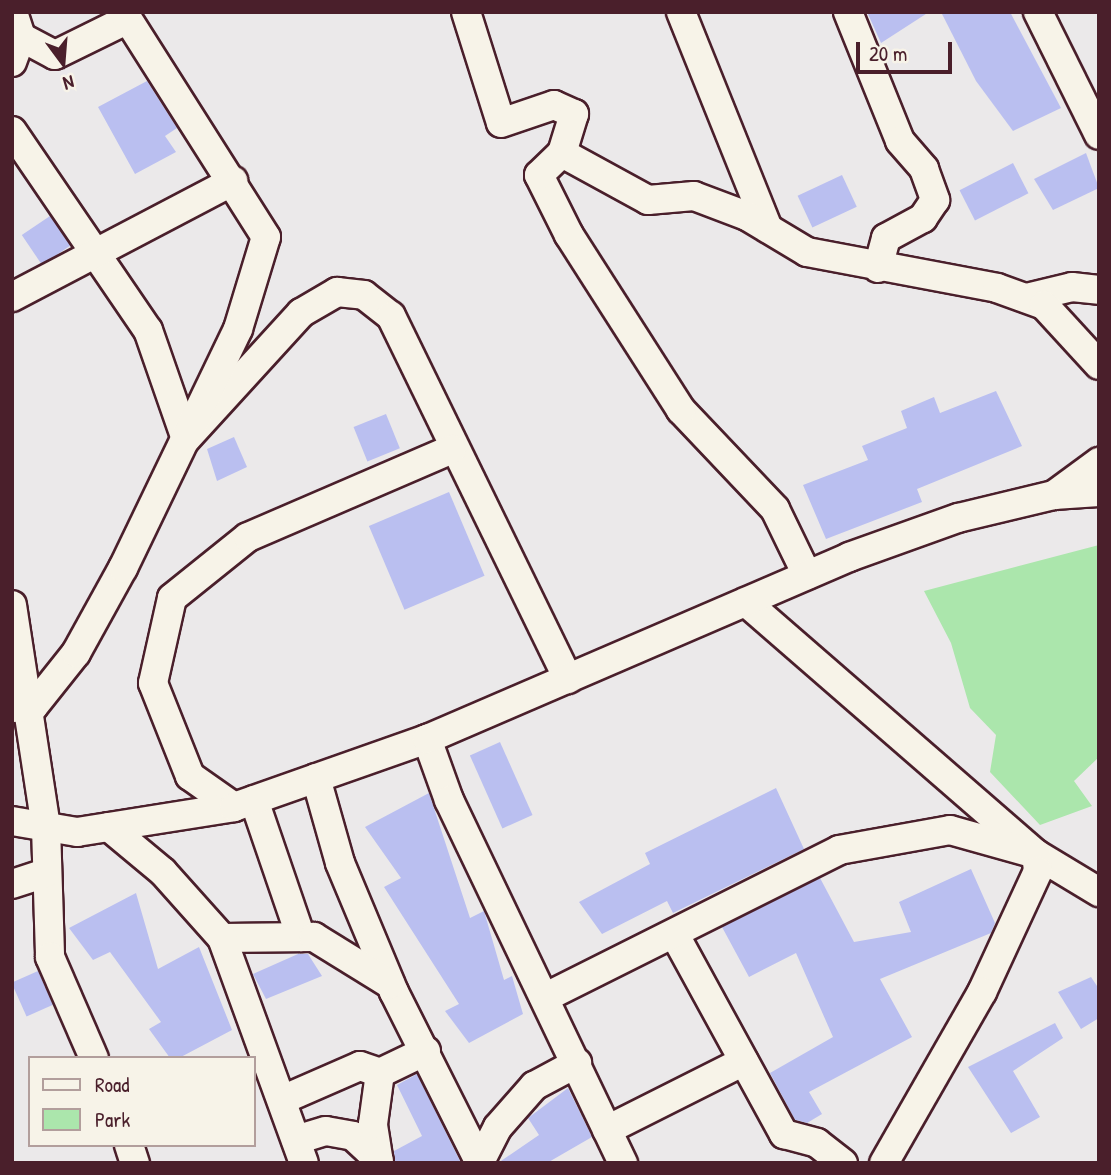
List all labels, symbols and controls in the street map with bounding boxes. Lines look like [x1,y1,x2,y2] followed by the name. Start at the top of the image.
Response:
[28,28,98,98] north arrow
[859,28,955,72] scale bar
[869,39,907,68] text: 20 m
[60,69,77,97] text: N
[28,1056,256,1147] legend
[95,1070,129,1099] text: Road
[95,1105,130,1134] text: Park

